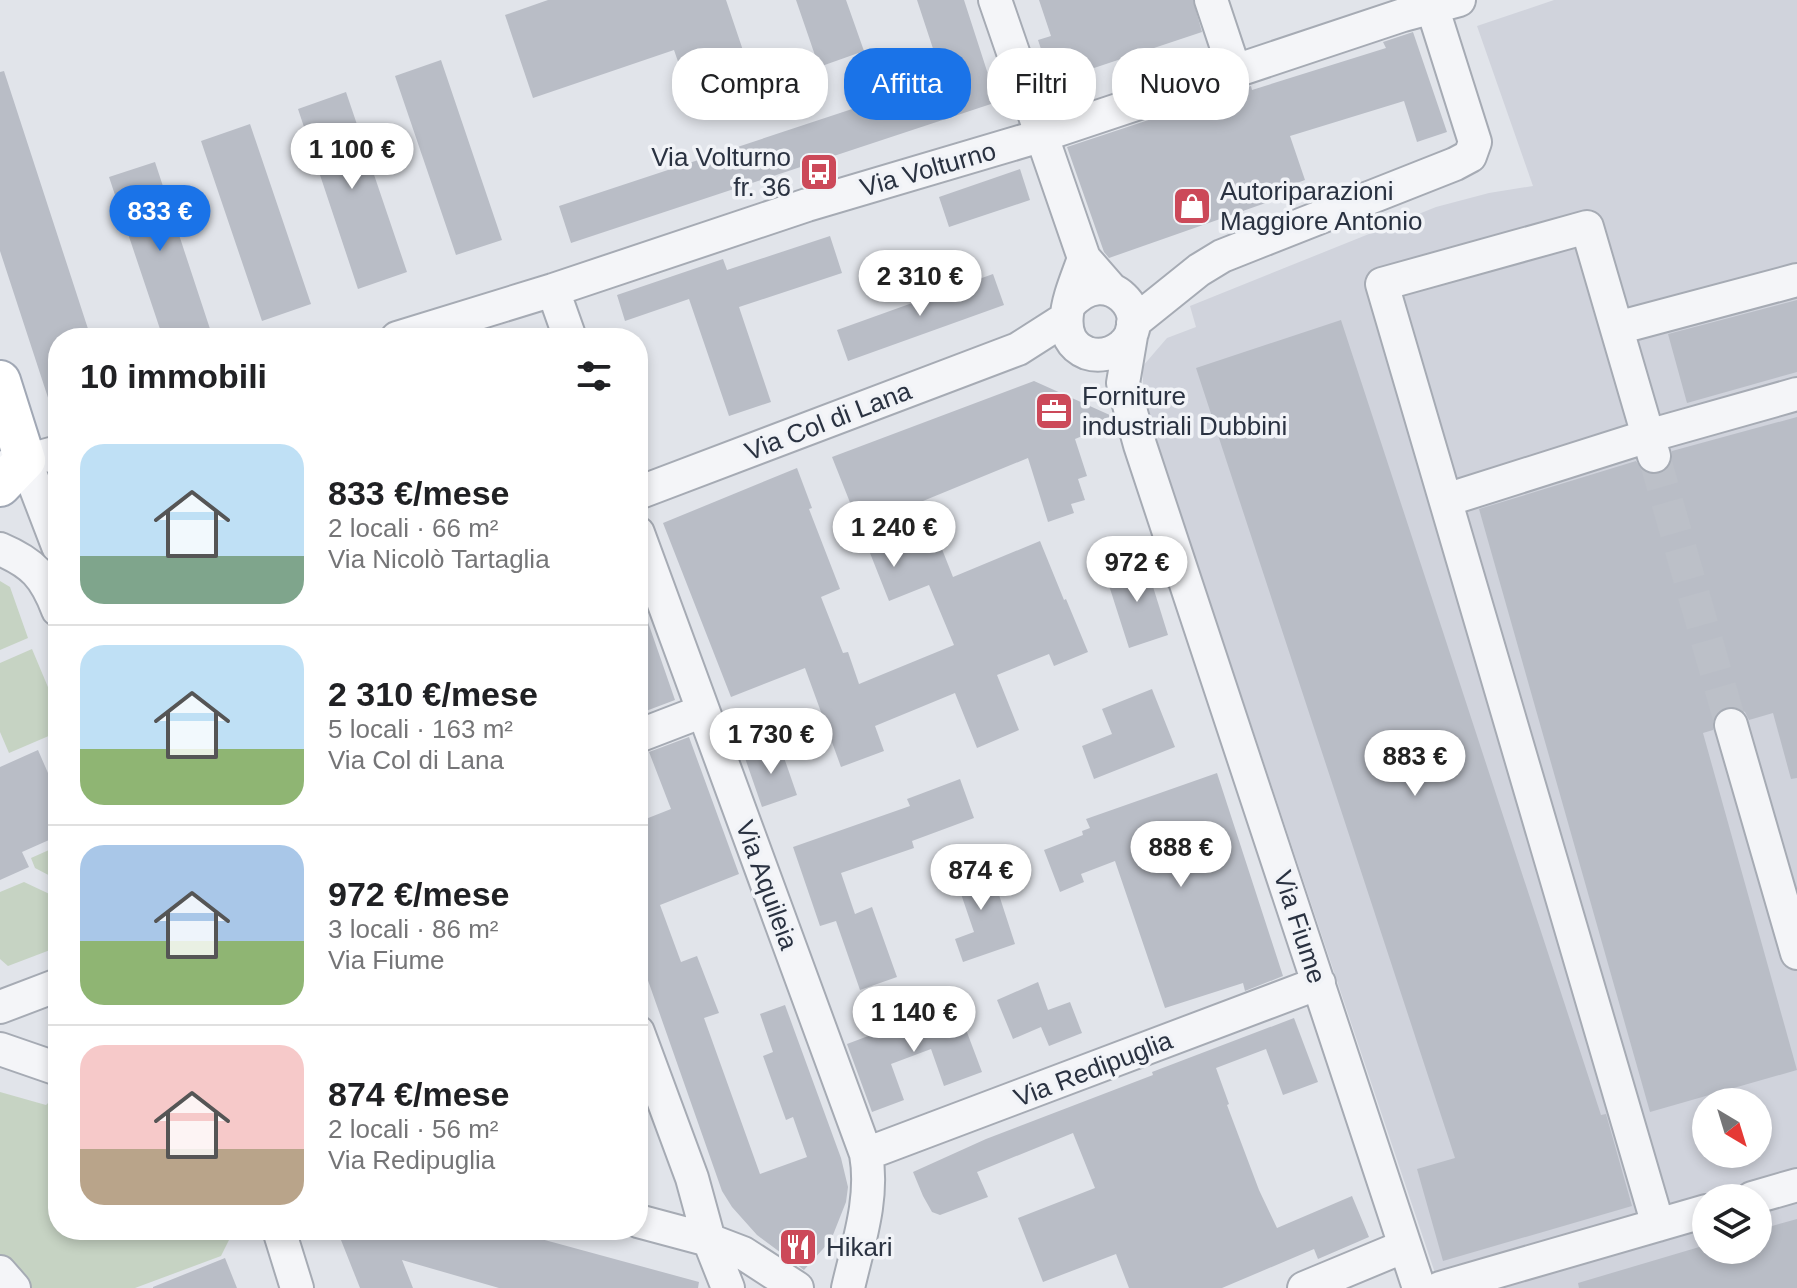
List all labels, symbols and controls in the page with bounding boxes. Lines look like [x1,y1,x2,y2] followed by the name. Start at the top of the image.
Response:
[672,48,828,120] chip: Compra
[844,48,971,120] chip: Affitta
[987,48,1096,120] chip: Filtri
[1112,48,1249,120] chip: Nuovo
[278,123,426,191] pin: 1 100 €
[309,134,395,164] text: 1 100 €
[857,135,999,203] street label: Via Volturno
[651,142,791,202] place label: Via Volturno fr. 36
[798,151,840,193] bus stop icon: Via Volturno fr. 36
[1220,176,1422,236] place label: Autoriparazioni Maggiore Antonio
[104,185,216,253] pin: 833 €
[1171,185,1213,227] shop icon: Autoriparazioni Maggiore Antonio
[127,196,193,226] text: 833 €
[846,250,994,318] pin: 2 310 €
[877,261,963,291] text: 2 310 €
[572,354,616,398] icon: filters
[80,357,267,395] text: 10 immobili
[741,375,916,467] street label: Via Col di Lana
[1082,381,1287,441] place label: Forniture industriali Dubbini
[1033,390,1075,432] office icon: Forniture industriali Dubbini
[328,474,510,512] text: 833 €/mese
[144,476,240,572] icon: home
[820,501,968,569] pin: 1 240 €
[851,512,937,542] text: 1 240 €
[328,513,499,543] text: 2 locali · 66 m²
[1081,536,1193,604] pin: 972 €
[328,544,550,574] text: Via Nicolò Tartaglia
[1104,547,1170,577] text: 972 €
[328,675,538,713] text: 2 310 €/mese
[144,677,240,773] icon: home
[697,708,845,776] pin: 1 730 €
[328,714,513,744] text: 5 locali · 163 m²
[728,719,814,749] text: 1 730 €
[1359,730,1471,798] pin: 883 €
[1382,741,1448,771] text: 883 €
[328,745,504,775] text: Via Col di Lana
[730,816,804,954] street label: Via Aquileia
[1125,821,1237,889] pin: 888 €
[1148,832,1214,862] text: 888 €
[925,844,1037,912] pin: 874 €
[948,855,1014,885] text: 874 €
[1268,867,1332,987] street label: Via Fiume
[328,875,510,913] text: 972 €/mese
[144,877,240,973] icon: home
[328,914,499,944] text: 3 locali · 86 m²
[328,945,445,975] text: Via Fiume
[840,986,988,1054] pin: 1 140 €
[871,997,957,1027] text: 1 140 €
[1010,1025,1177,1113] street label: Via Redipuglia
[328,1075,510,1113] text: 874 €/mese
[144,1077,240,1173] icon: home
[1692,1088,1772,1168] north arrow
[1692,1088,1772,1264] map controls
[328,1114,499,1144] text: 2 locali · 56 m²
[328,1145,495,1175] text: Via Redipuglia
[1692,1184,1772,1264] button: layers
[777,1226,819,1268] restaurant icon: Hikari
[826,1232,892,1262] place label: Hikari

